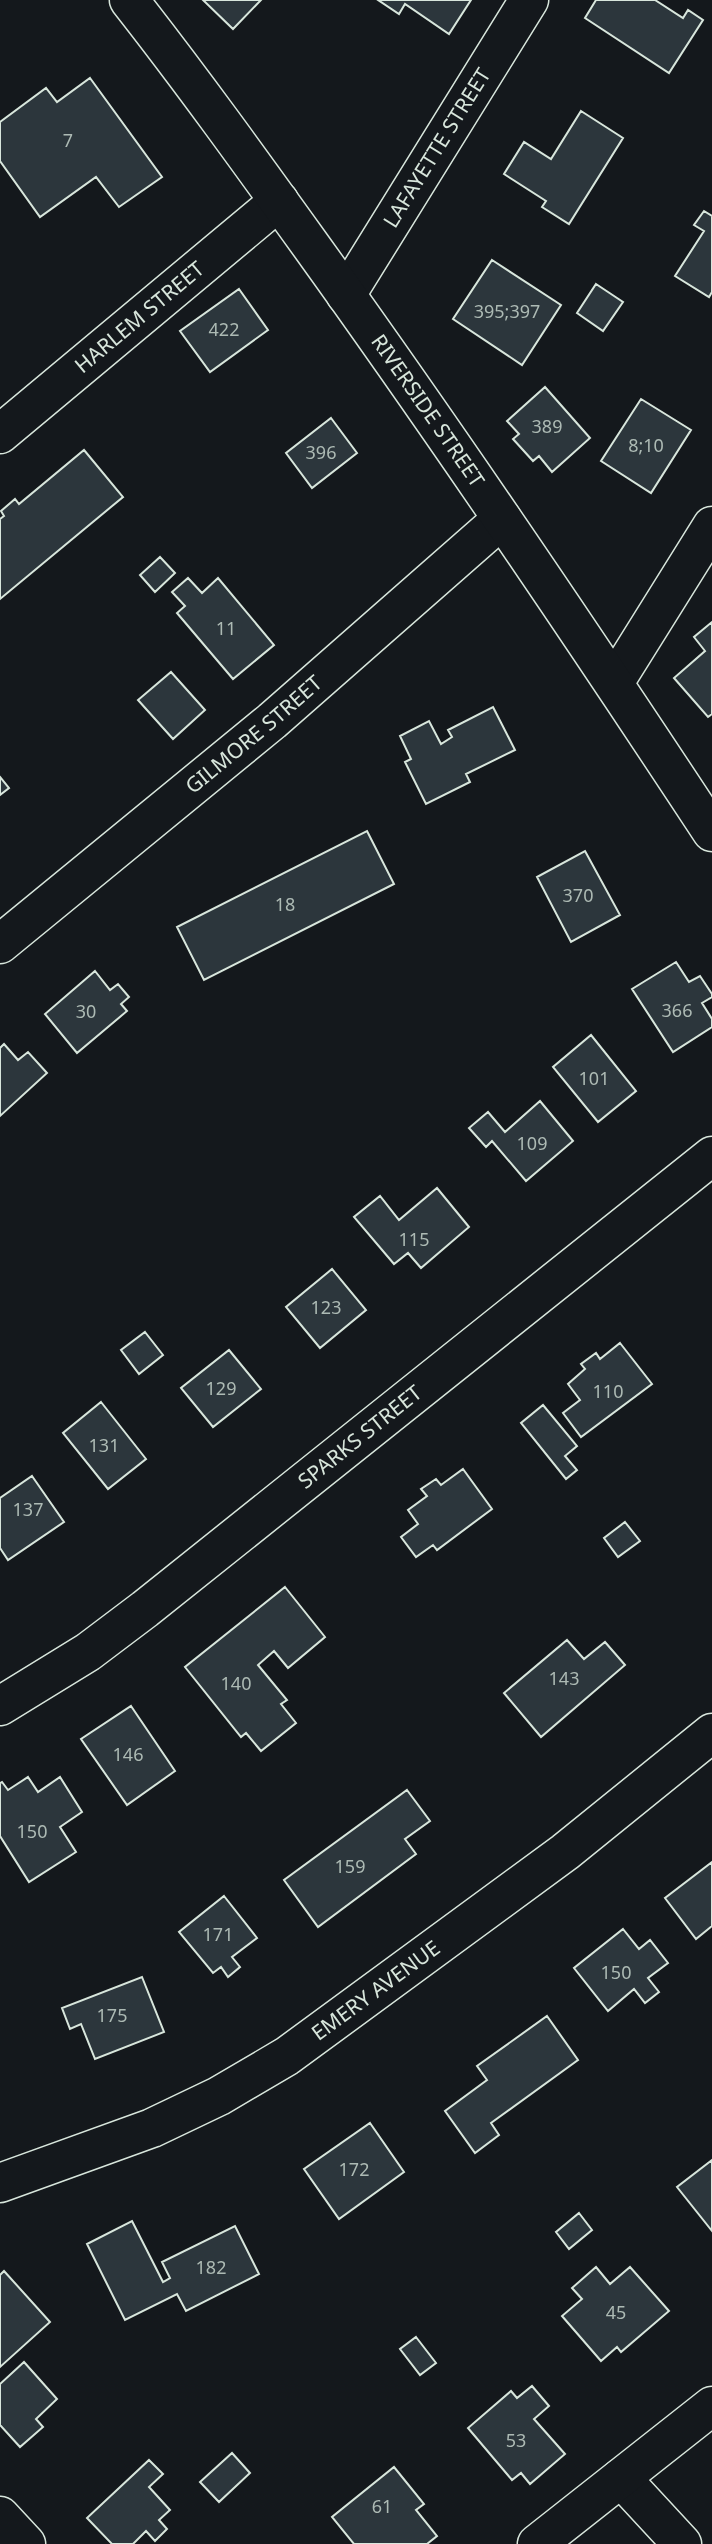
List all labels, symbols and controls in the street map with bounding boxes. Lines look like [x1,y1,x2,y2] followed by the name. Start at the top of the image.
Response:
[376,62,497,233] street label: LAFAYETTE STREET
[63,128,73,152] house number: 7
[68,254,210,379] street label: HARLEM STREET
[474,299,540,323] house number: 395;397
[209,317,239,341] house number: 422
[365,328,492,492] street label: RIVERSIDE STREET
[532,414,562,438] house number: 389
[628,433,664,457] house number: 8;10
[306,440,336,464] house number: 396
[216,616,236,640] house number: 11
[179,668,328,800] street label: GILMORE STREET
[563,883,593,907] house number: 370
[275,892,295,916] house number: 18
[662,998,692,1022] house number: 366
[76,999,96,1023] house number: 30
[579,1066,609,1090] house number: 101
[517,1131,547,1155] house number: 109
[399,1227,429,1251] house number: 115
[311,1295,341,1319] house number: 123
[206,1376,236,1400] house number: 129
[292,1378,427,1494] street label: SPARKS STREET
[593,1379,623,1403] house number: 110
[89,1433,119,1457] house number: 131
[13,1497,43,1521] house number: 137
[549,1666,579,1690] house number: 143
[221,1671,251,1695] house number: 140
[113,1742,143,1766] house number: 146
[17,1819,47,1843] house number: 150
[335,1854,365,1878] house number: 159
[203,1922,233,1946] house number: 171
[305,1934,445,2046] street label: EMERY AVENUE
[601,1960,631,1984] house number: 150
[97,2003,127,2027] house number: 175
[339,2157,369,2181] house number: 172
[196,2255,226,2279] house number: 182
[606,2300,626,2324] house number: 45
[506,2428,526,2452] house number: 53
[372,2494,392,2518] house number: 61

